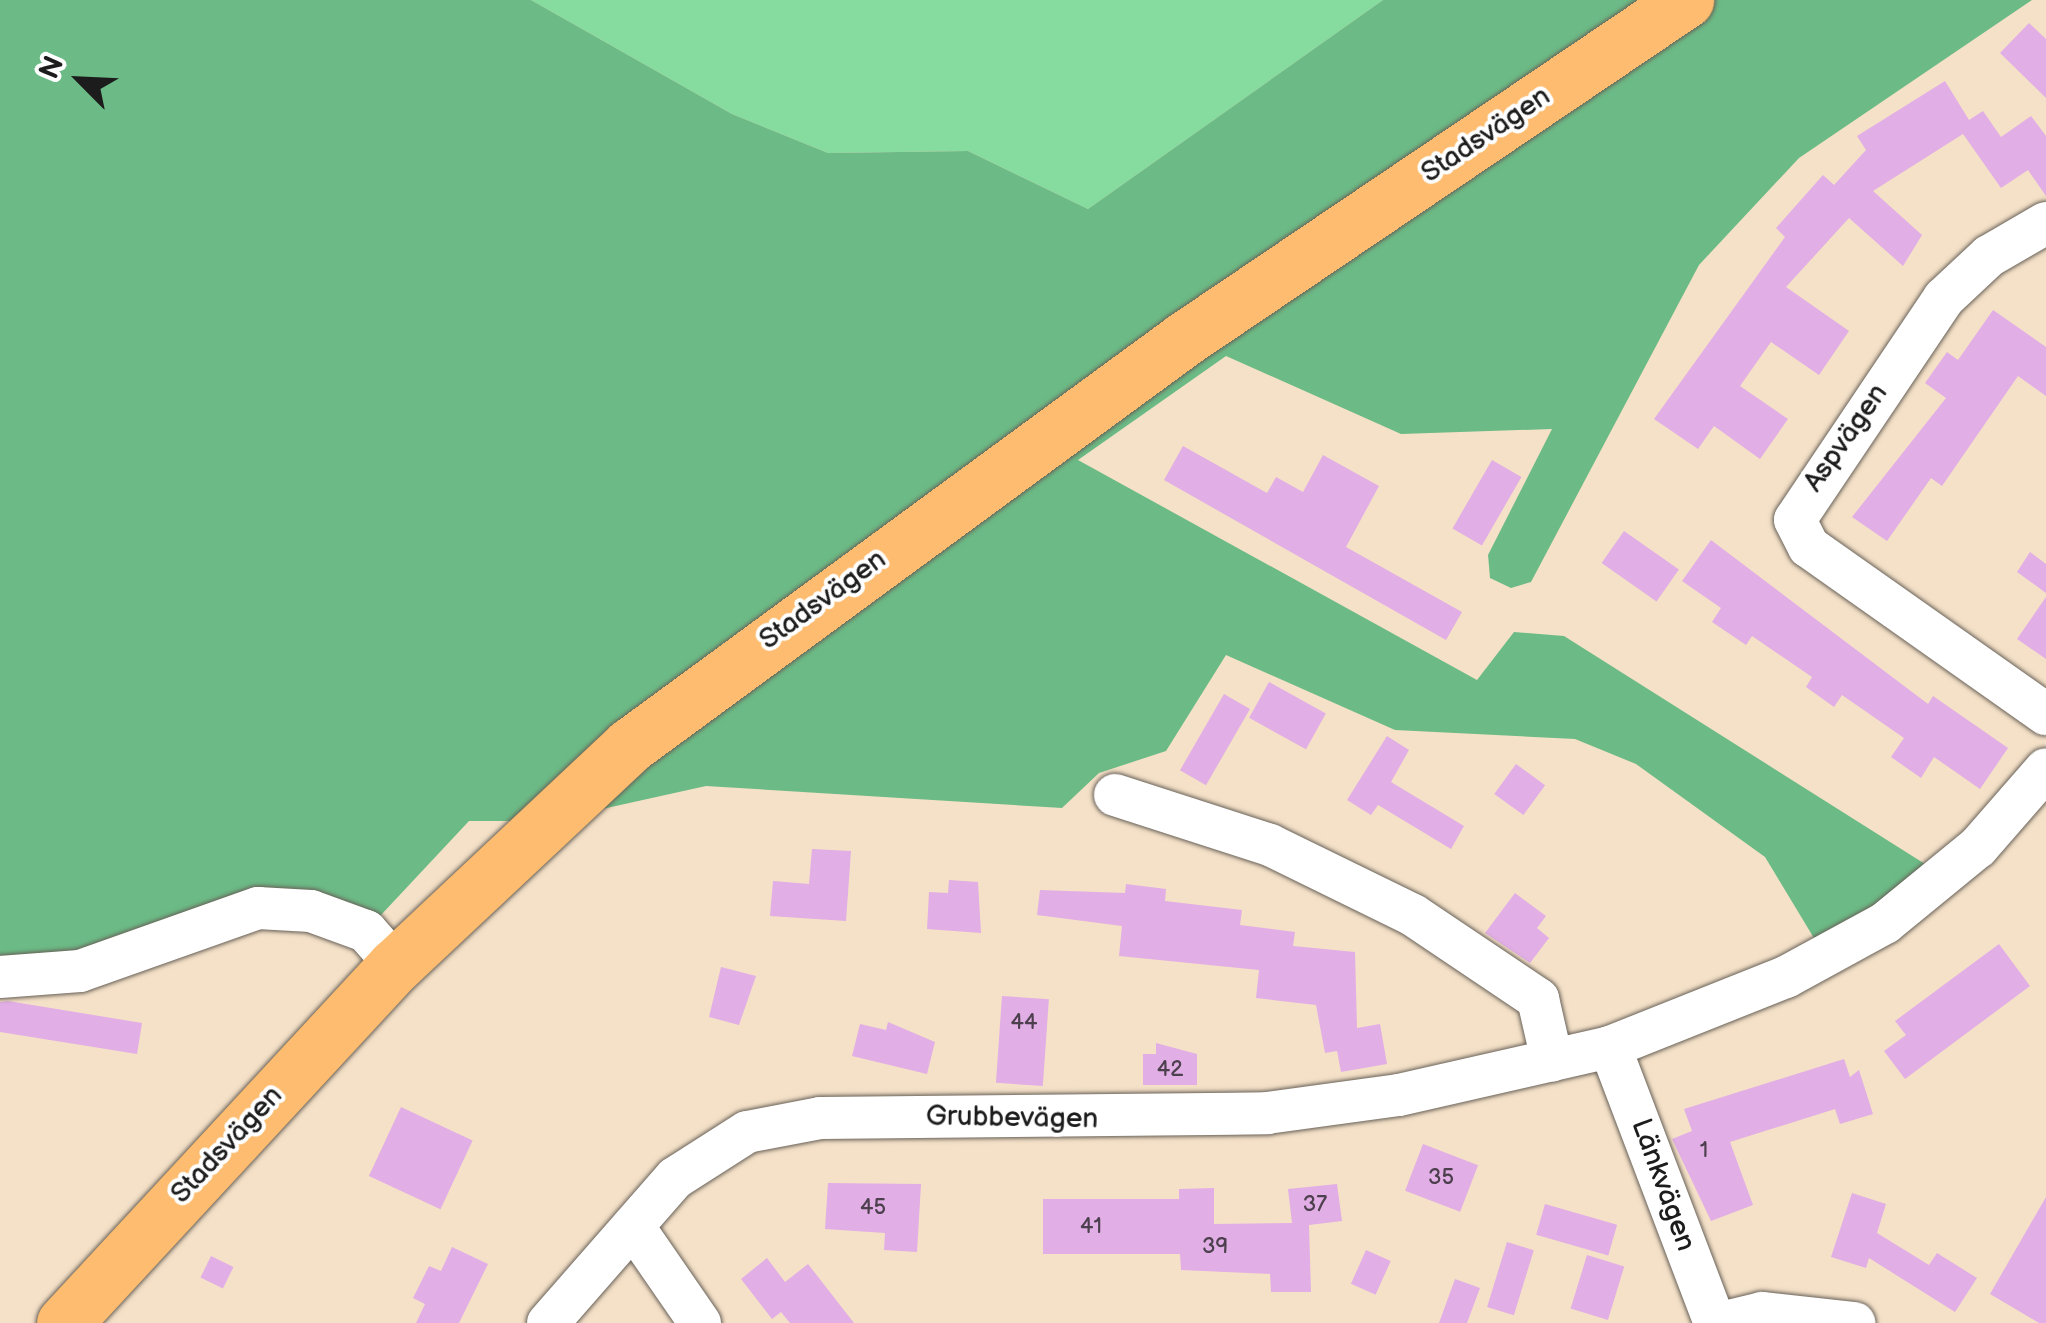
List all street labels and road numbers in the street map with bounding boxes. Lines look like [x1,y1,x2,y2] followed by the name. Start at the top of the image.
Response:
[1415,80,1557,190] street label: Stadsvägen
[1797,378,1895,498] street label: Aspvägen
[753,543,893,657] street label: Stadsvägen
[164,1079,290,1211] street label: Stadsvägen
[926,1100,1098,1136] street label: Grubbevägen
[1624,1114,1702,1256] street label: Länkvägen

